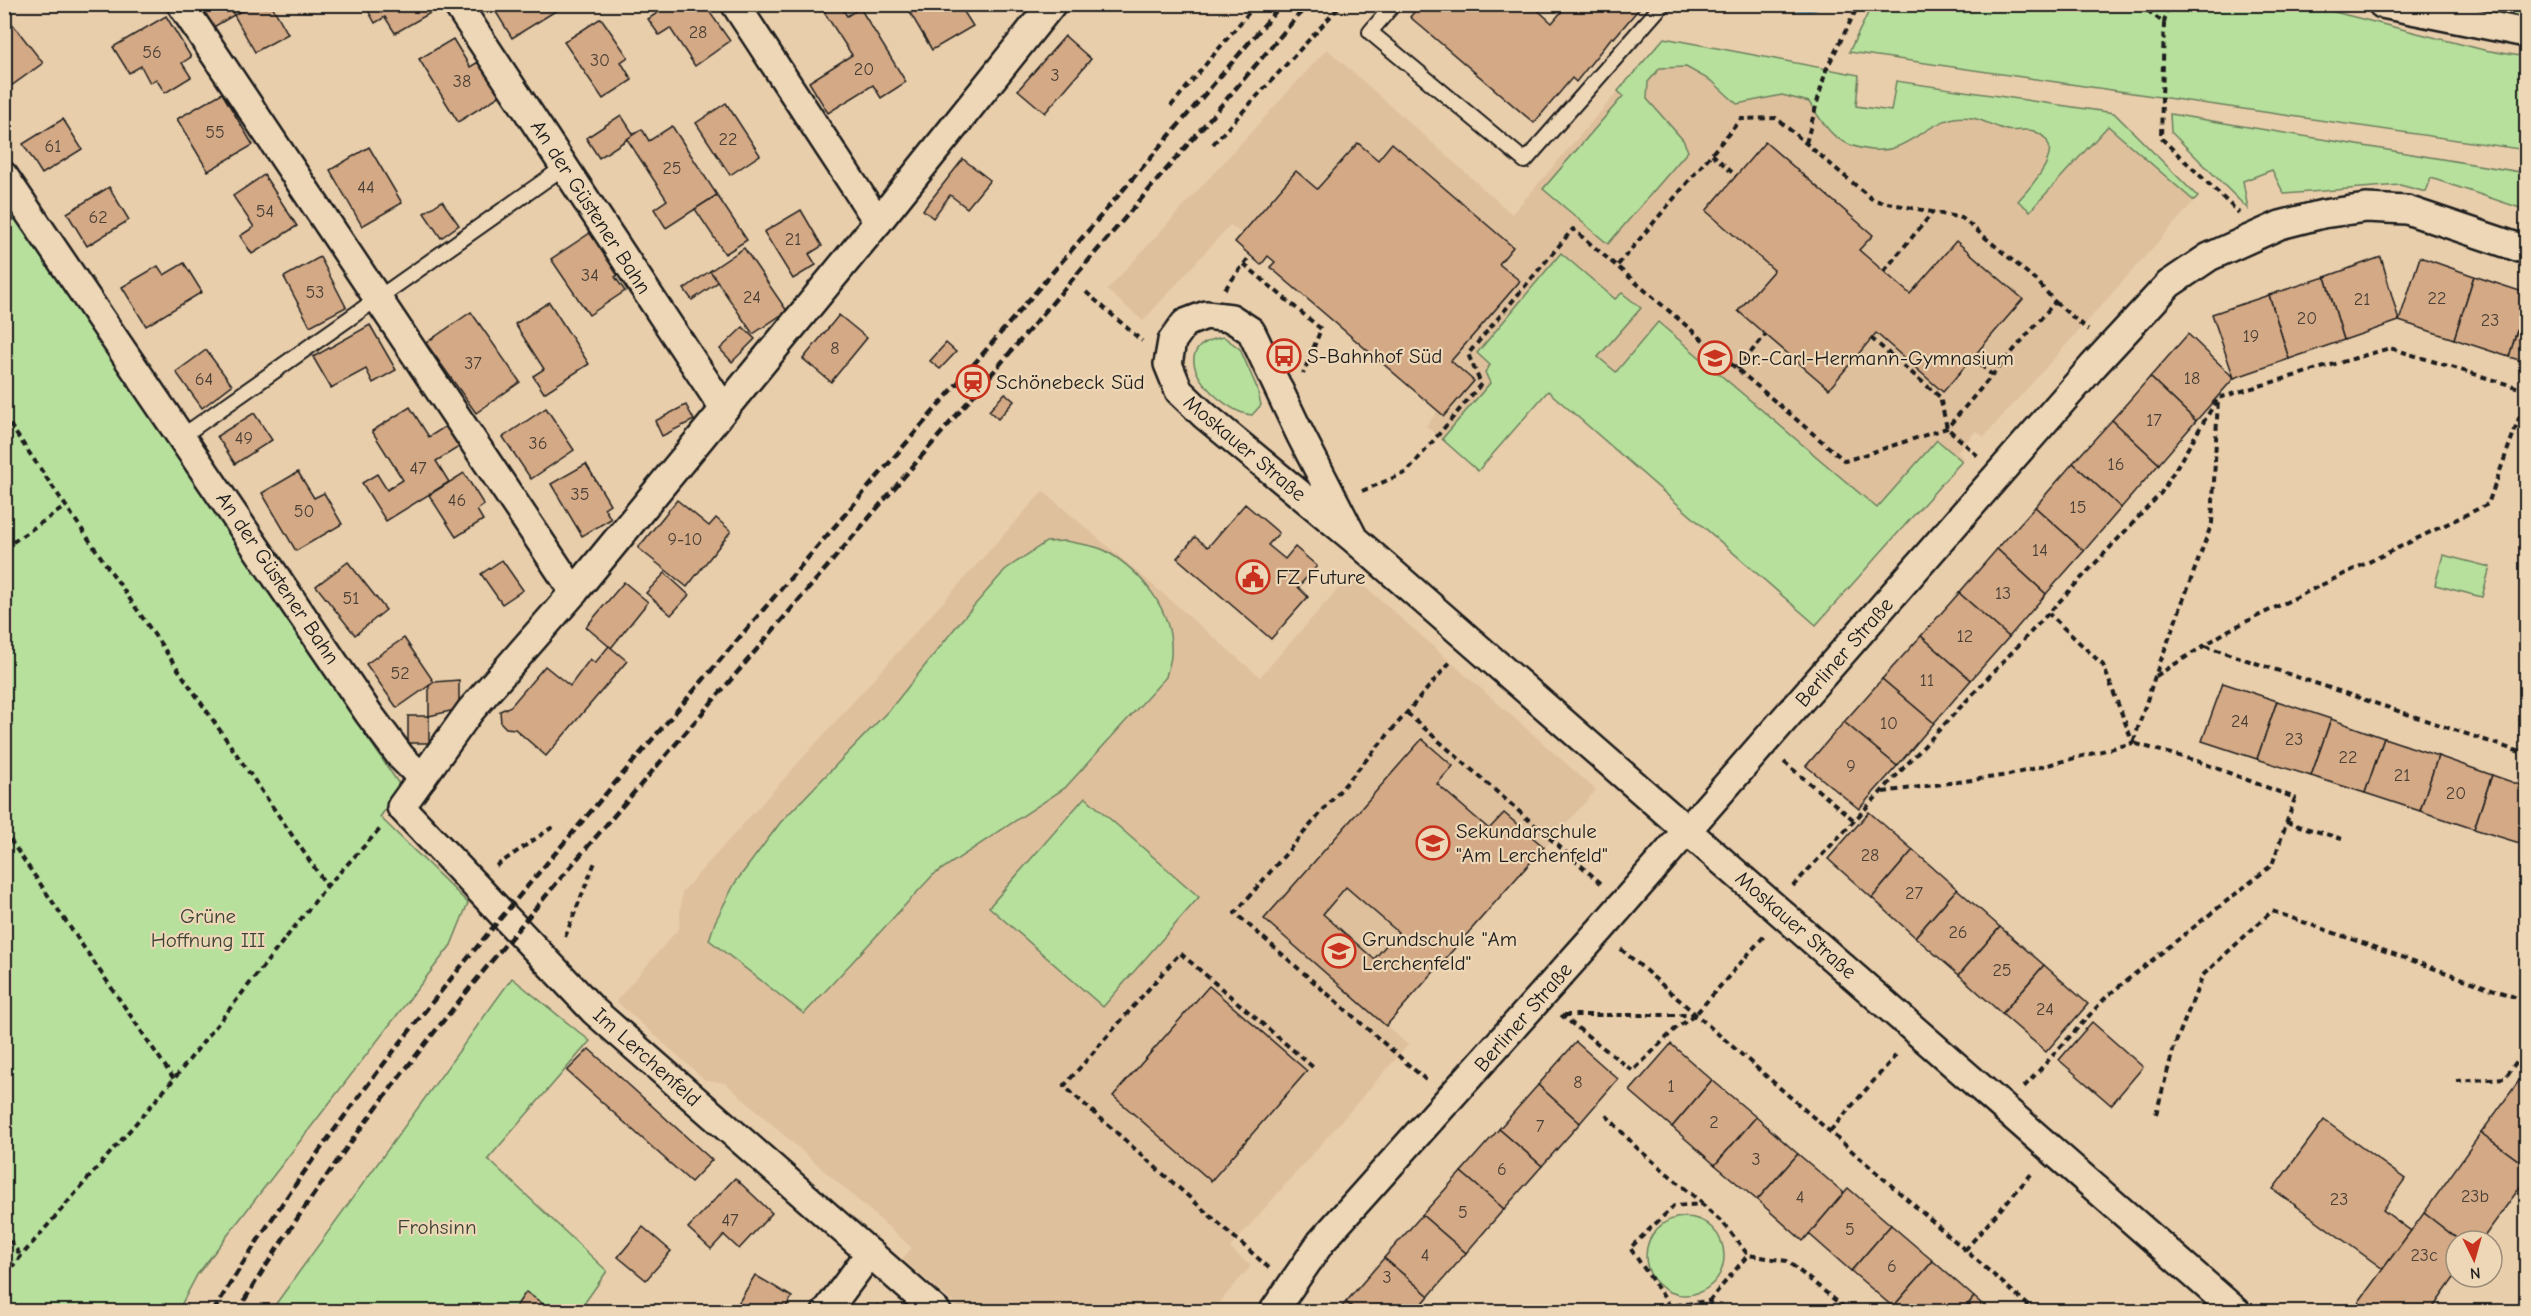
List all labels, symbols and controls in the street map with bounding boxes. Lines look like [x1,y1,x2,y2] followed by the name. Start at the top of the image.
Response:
[689,22,707,43] house number: 28
[142,42,162,63] house number: 56
[590,50,610,71] house number: 30
[854,59,874,80] house number: 20
[1050,65,1060,86] house number: 3
[453,71,471,92] house number: 38
[526,116,656,298] street label: An der Güstener Bahn
[205,122,225,143] house number: 55
[719,129,737,150] house number: 22
[45,136,61,157] house number: 61
[662,158,682,179] house number: 25
[357,177,375,198] house number: 44
[256,201,274,222] house number: 54
[88,207,108,228] house number: 62
[785,229,801,250] house number: 21
[581,265,599,286] house number: 34
[306,282,324,303] house number: 53
[743,287,761,308] house number: 24
[2428,288,2446,309] house number: 22
[2354,289,2370,310] house number: 21
[2297,308,2317,329] house number: 20
[2481,310,2499,331] house number: 23
[2243,326,2259,347] house number: 19
[830,338,840,359] house number: 8
[1266,338,1302,374] bus stop icon: S-Bahnhof Süd
[1697,340,1733,376] school or university icon: Dr.-Carl-Hermann-Gymnasium
[1307,344,1442,368] place label: S-Bahnhof Süd
[1738,346,2014,370] place label: Dr.-Carl-Hermann-Gymnasium
[464,353,482,374] house number: 37
[955,364,991,400] station icon: Schönebeck Süd
[2184,368,2200,389] house number: 18
[195,369,213,390] house number: 64
[996,370,1145,394] place label: Schönebeck Süd
[1179,390,1311,506] street label: Moskauer Straße
[2146,410,2162,431] house number: 17
[235,428,253,449] house number: 49
[529,433,547,454] house number: 36
[2108,454,2124,475] house number: 16
[409,458,427,479] house number: 47
[571,484,589,505] house number: 35
[211,487,345,669] street label: An der Güstener Bahn
[448,490,466,511] house number: 46
[2070,497,2086,518] house number: 15
[294,501,314,522] house number: 50
[668,529,702,550] house number: 9-10
[2032,540,2048,561] house number: 14
[1235,559,1271,595] public building icon: FZ Future
[1276,565,1365,589] place label: FZ Future
[1995,583,2011,604] house number: 13
[343,588,359,609] house number: 51
[1790,593,1898,711] street label: Berliner Straße
[1957,626,1973,647] house number: 12
[390,663,410,684] house number: 52
[1920,670,1934,691] house number: 11
[2231,711,2249,732] house number: 24
[1880,713,1898,734] house number: 10
[2285,729,2303,750] house number: 23
[2339,747,2357,768] house number: 22
[1846,756,1856,777] house number: 9
[2394,765,2410,786] house number: 21
[2446,783,2466,804] house number: 20
[1456,819,1608,867] place label: Sekundarschule "Am Lerchenfeld"
[1415,825,1451,861] school or university icon: Sekundarschule "Am Lerchenfeld"
[1861,845,1879,866] house number: 28
[1731,866,1861,984] street label: Moskauer Straße
[1905,883,1923,904] house number: 27
[151,904,265,952] park label: Grüne Hoffnung III
[1948,922,1968,943] house number: 26
[1362,927,1517,975] place label: Grundschule "Am Lerchenfeld"
[1321,933,1357,969] school or university icon: Grundschule "Am Lerchenfeld"
[1469,958,1577,1076] street label: Berliner Straße
[1992,960,2012,981] house number: 25
[2036,999,2054,1020] house number: 24
[588,1003,706,1111] street label: Im Lerchenfeld
[1573,1072,1583,1093] house number: 8
[1667,1076,1675,1097] house number: 1
[1709,1112,1719,1133] house number: 2
[1536,1116,1545,1137] house number: 7
[1751,1149,1761,1170] house number: 3
[1497,1159,1507,1180] house number: 6
[2461,1186,2489,1207] house number: 23b
[1796,1187,1804,1208] house number: 4
[2330,1189,2348,1210] house number: 23
[1458,1202,1468,1223] house number: 5
[721,1210,739,1231] house number: 47
[397,1215,477,1239] park label: Frohsinn
[1845,1219,1855,1240] house number: 5
[2444,1229,2504,1289] north arrow
[1421,1245,1429,1266] house number: 4
[2410,1245,2438,1266] house number: 23c
[1887,1256,1897,1277] house number: 6
[2469,1264,2481,1282] text: N
[1382,1267,1392,1288] house number: 3

